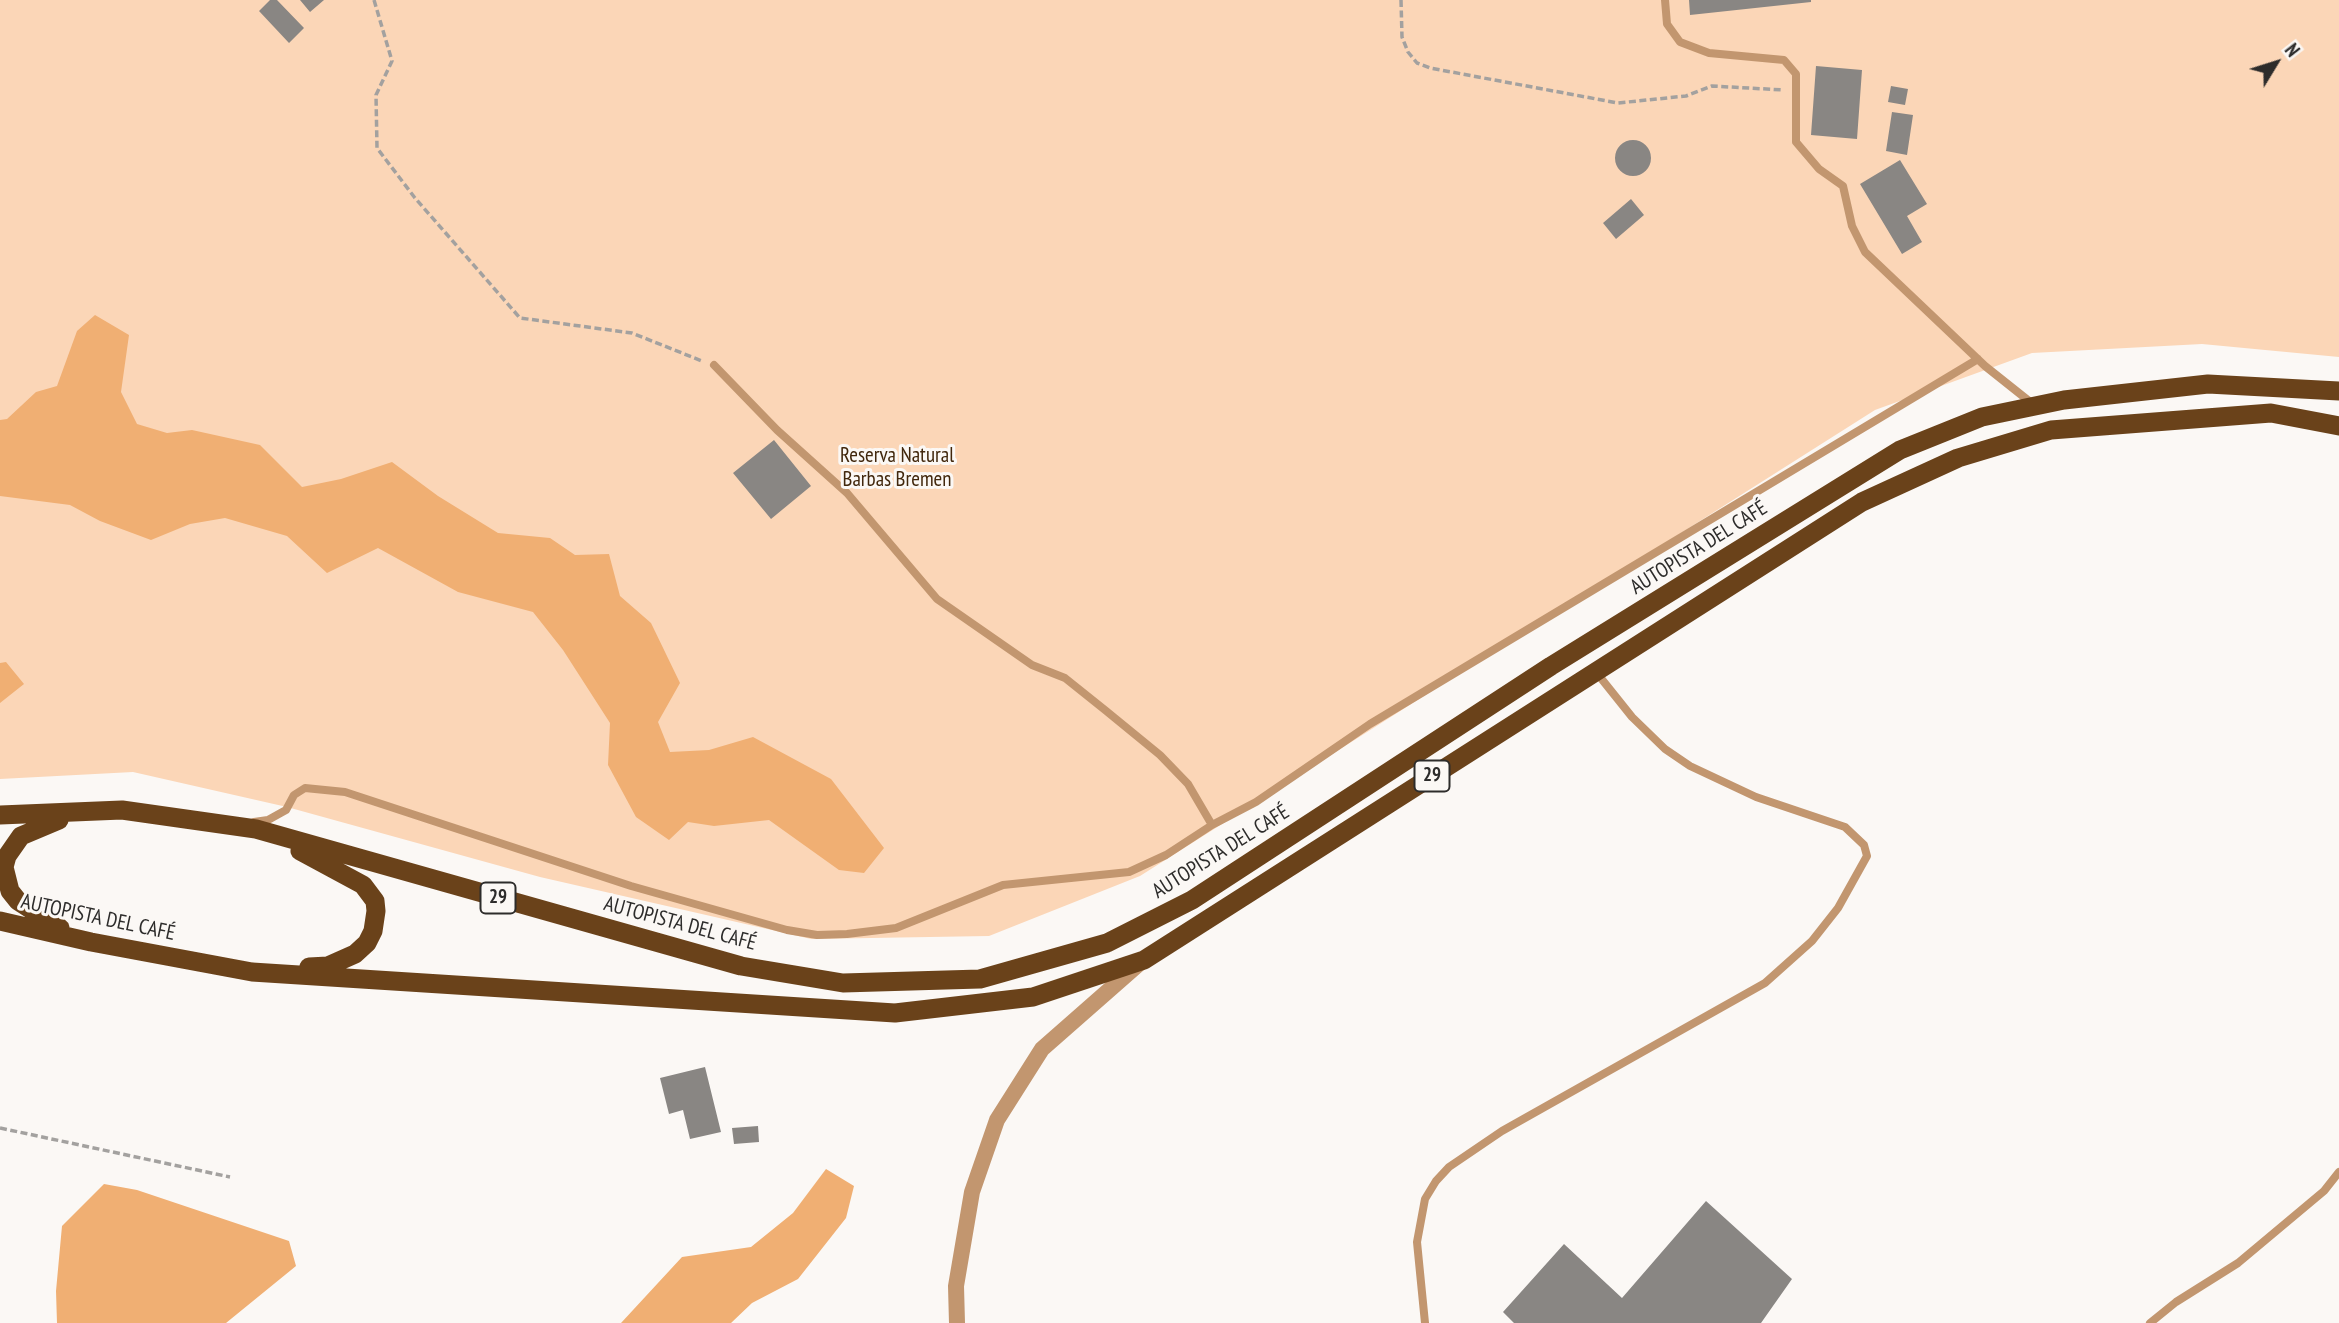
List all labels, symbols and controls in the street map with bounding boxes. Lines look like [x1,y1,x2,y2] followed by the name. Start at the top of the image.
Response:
[2241,28,2311,98] north arrow
[2280,39,2305,61] text: N
[840,443,954,493] park label: Reserva Natural Barbas Bremen
[1626,496,1772,600] street label: AUTOPISTA DEL CAFÉ
[1414,761,1450,792] road number: 29
[1148,800,1294,904] street label: AUTOPISTA DEL CAFÉ
[480,882,516,914] road number: 29
[19,889,177,947] street label: AUTOPISTA DEL CAFÉ
[601,892,759,956] street label: AUTOPISTA DEL CAFÉ

